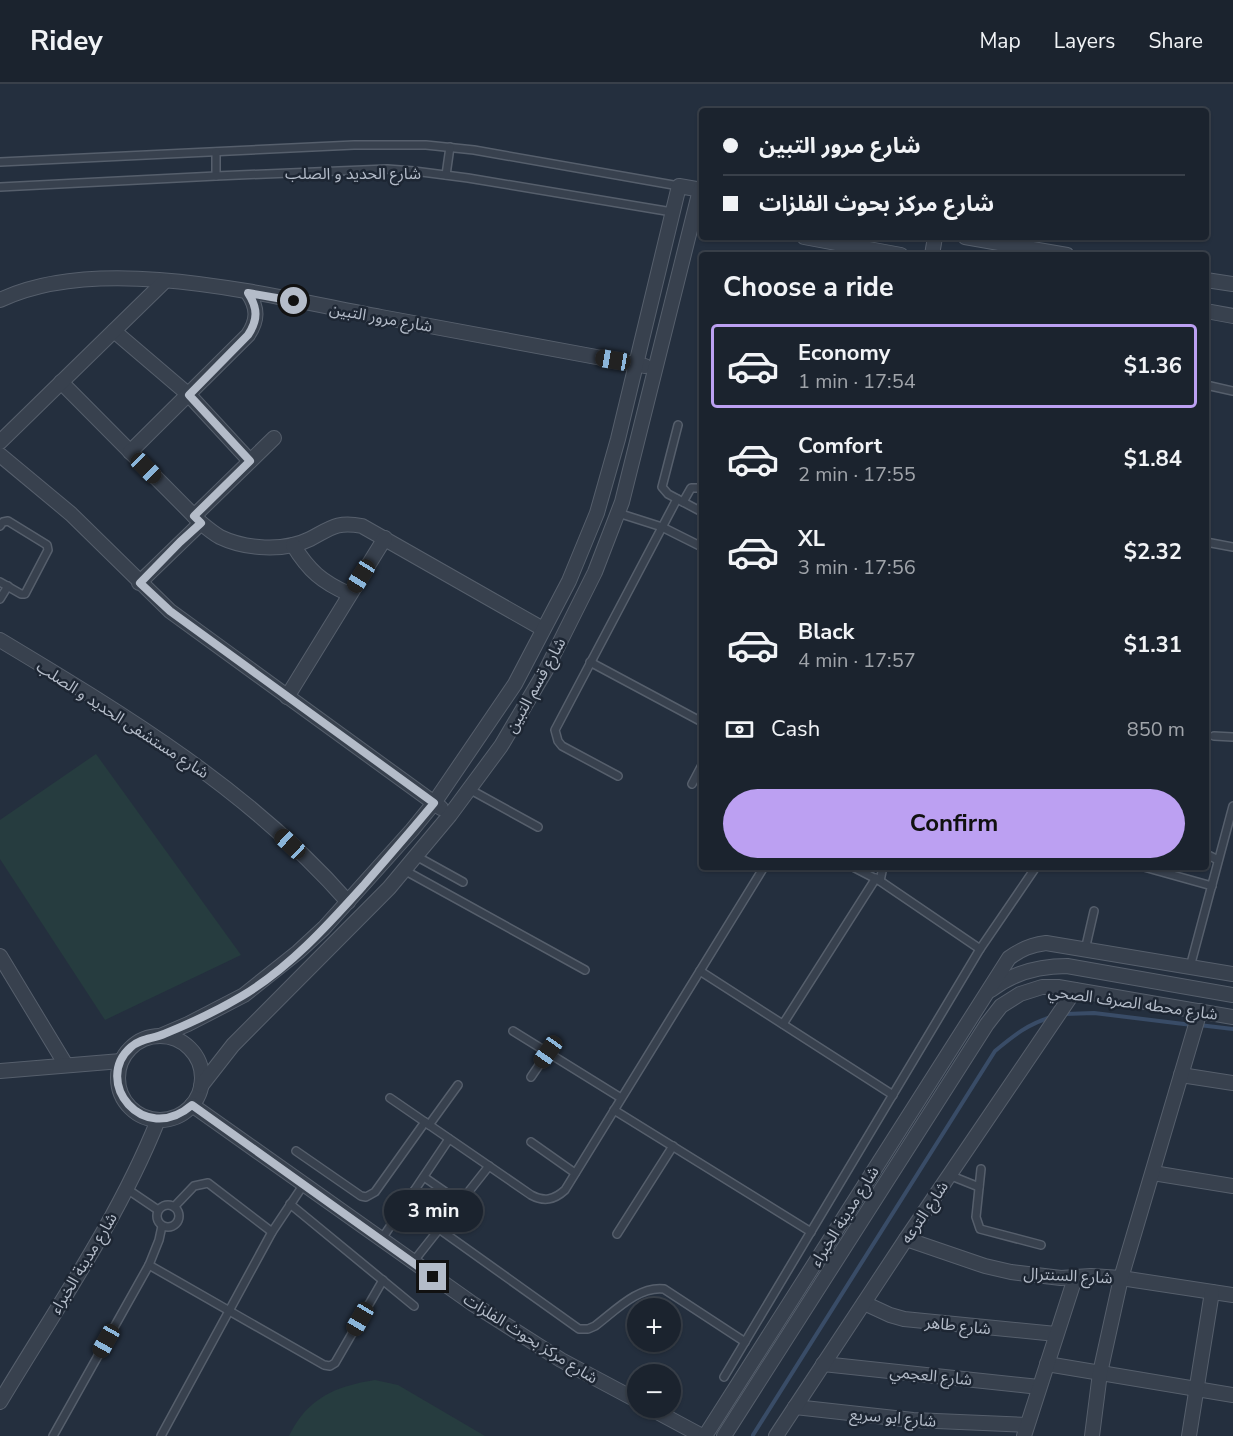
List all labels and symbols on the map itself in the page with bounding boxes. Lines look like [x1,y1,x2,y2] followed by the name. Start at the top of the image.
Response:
[285,163,421,186] street label: شارع الحديد و الصلب
[280,287,307,314] route start
[327,298,434,339] street label: شارع مرور التبين
[594,348,632,372] car
[127,449,165,487] car
[344,556,378,596] car
[501,634,572,738] street label: شارع قسم التبين
[31,656,213,785] street label: شارع مستشفى الحديد و الصلب
[271,825,309,863] car
[1046,980,1219,1027] street label: شارع محطه الصرف الصحي
[530,1032,566,1072] car
[805,1162,885,1271] street label: شارع مدينة الخبراء
[896,1177,955,1249] street label: شارع الترعه
[384,1190,482,1232] callout: 3 min
[45,1209,124,1319] street label: شارع مدينة الخبراء
[419,1263,446,1290] route end
[1023,1263,1113,1290] street label: شارع السنترال
[458,1289,602,1390] street label: شارع مركز بحوث الفلزات
[343,1299,377,1339] car
[923,1311,992,1341] street label: شارع طاهر
[89,1321,123,1361] car
[888,1361,973,1392] street label: شارع العجمي
[849,1403,937,1434] street label: شارع ابو سريع

